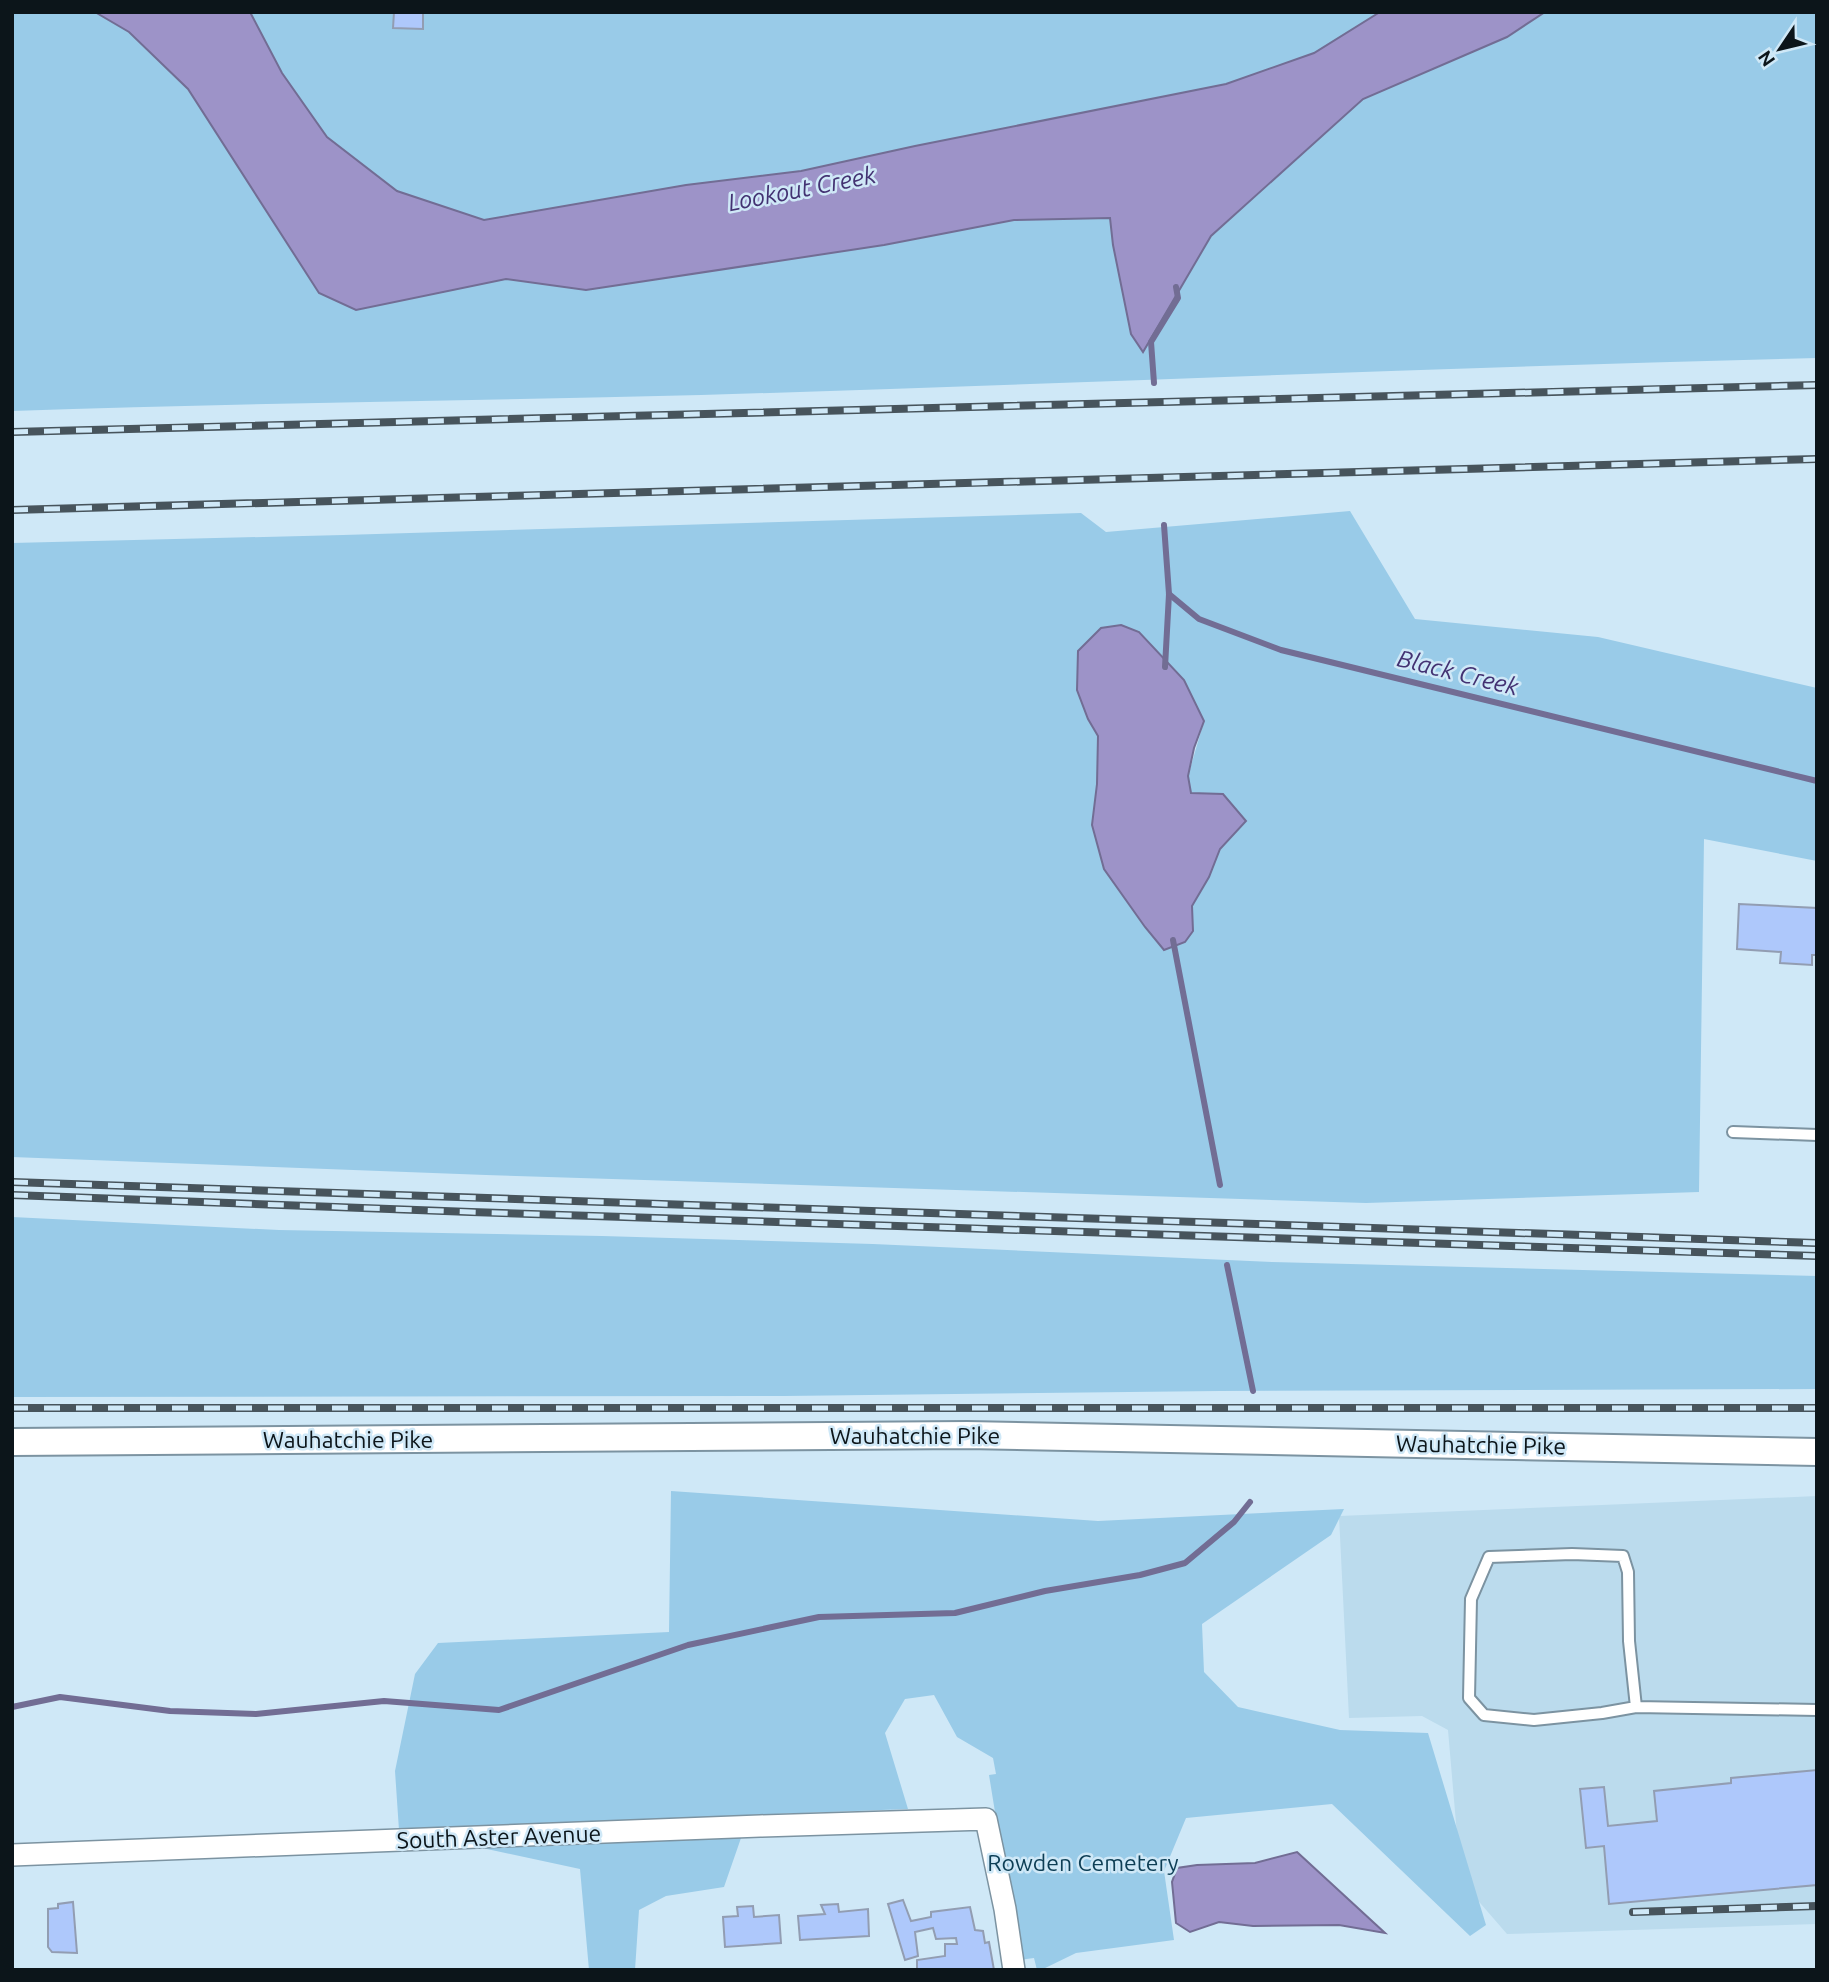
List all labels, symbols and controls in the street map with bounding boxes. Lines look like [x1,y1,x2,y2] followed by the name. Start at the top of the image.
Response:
[1745,14,1815,84] north arrow
[1753,47,1779,71] text: N
[726,161,879,216] water label: Lookout Creek
[1395,644,1522,701] water label: Black Creek
[830,1423,1000,1448] street label: Wauhatchie Pike
[263,1427,433,1452] street label: Wauhatchie Pike
[1396,1431,1566,1458] street label: Wauhatchie Pike
[396,1820,602,1853] street label: South Aster Avenue
[987,1850,1179,1875] park label: Rowden Cemetery

